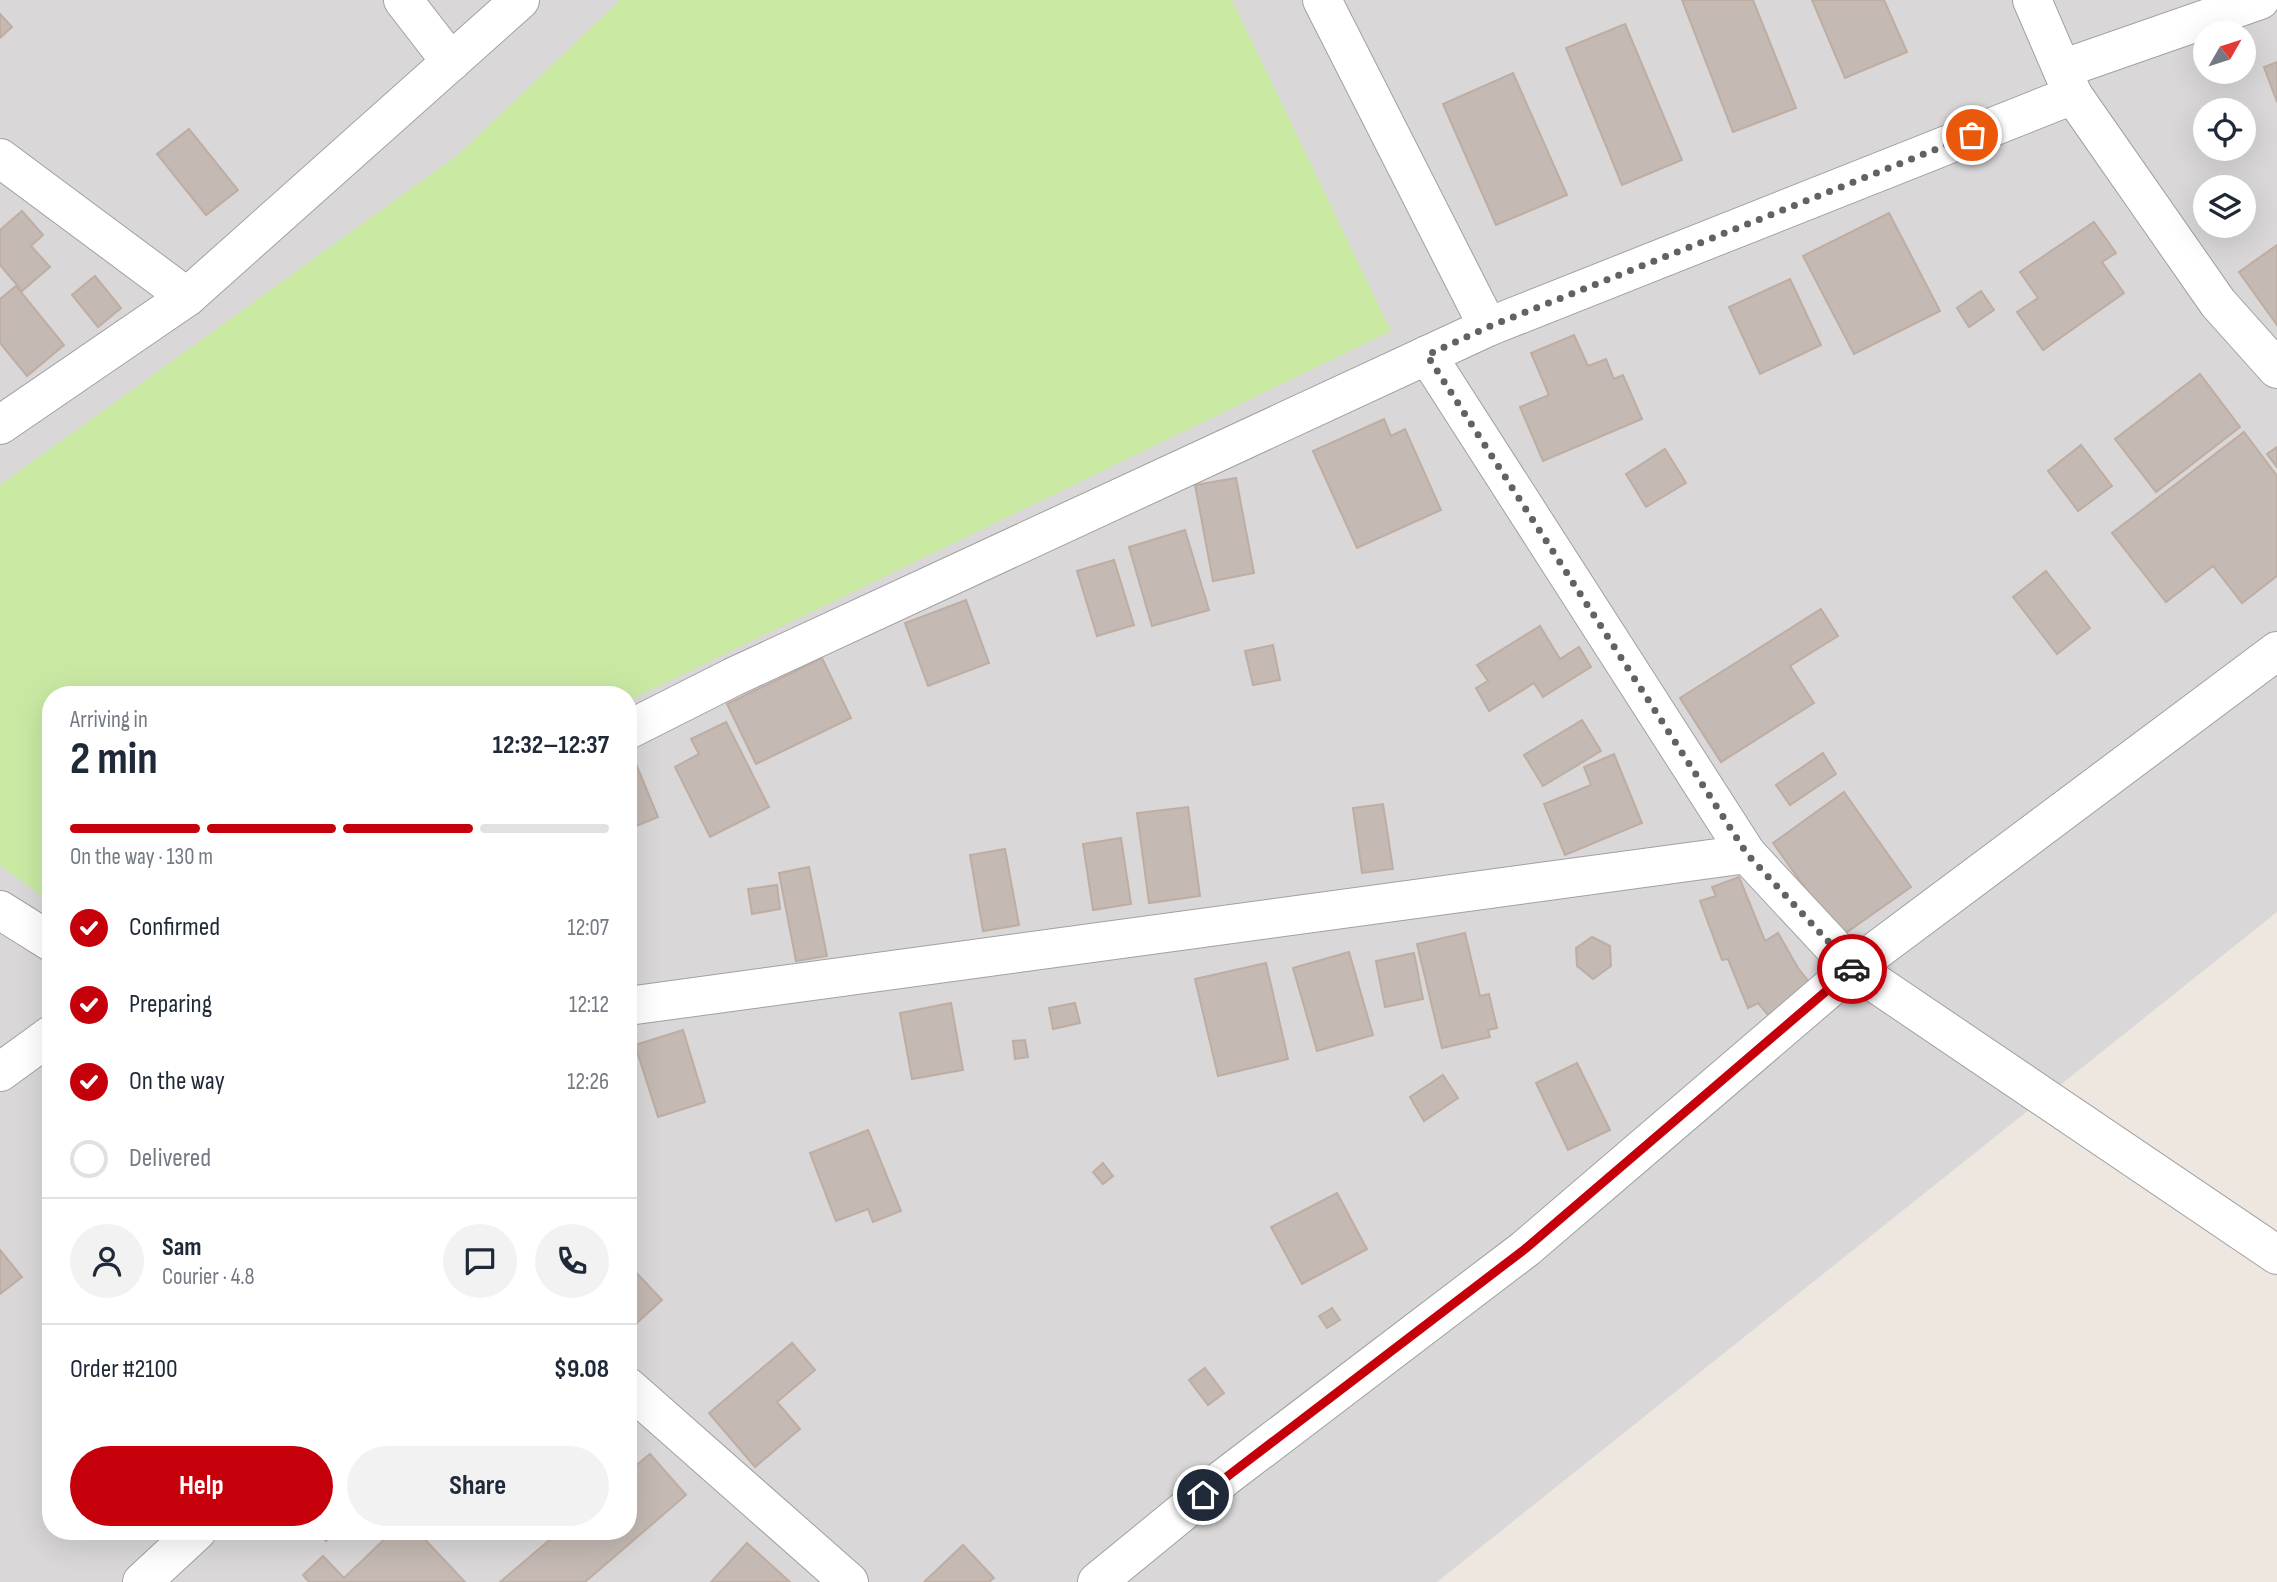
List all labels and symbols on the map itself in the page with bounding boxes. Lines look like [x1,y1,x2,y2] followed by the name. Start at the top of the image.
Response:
[2193,21,2256,84] north arrow
[1942,105,2002,165] pin
[1817,934,1887,1004] courier
[1173,1465,1233,1525] pin

